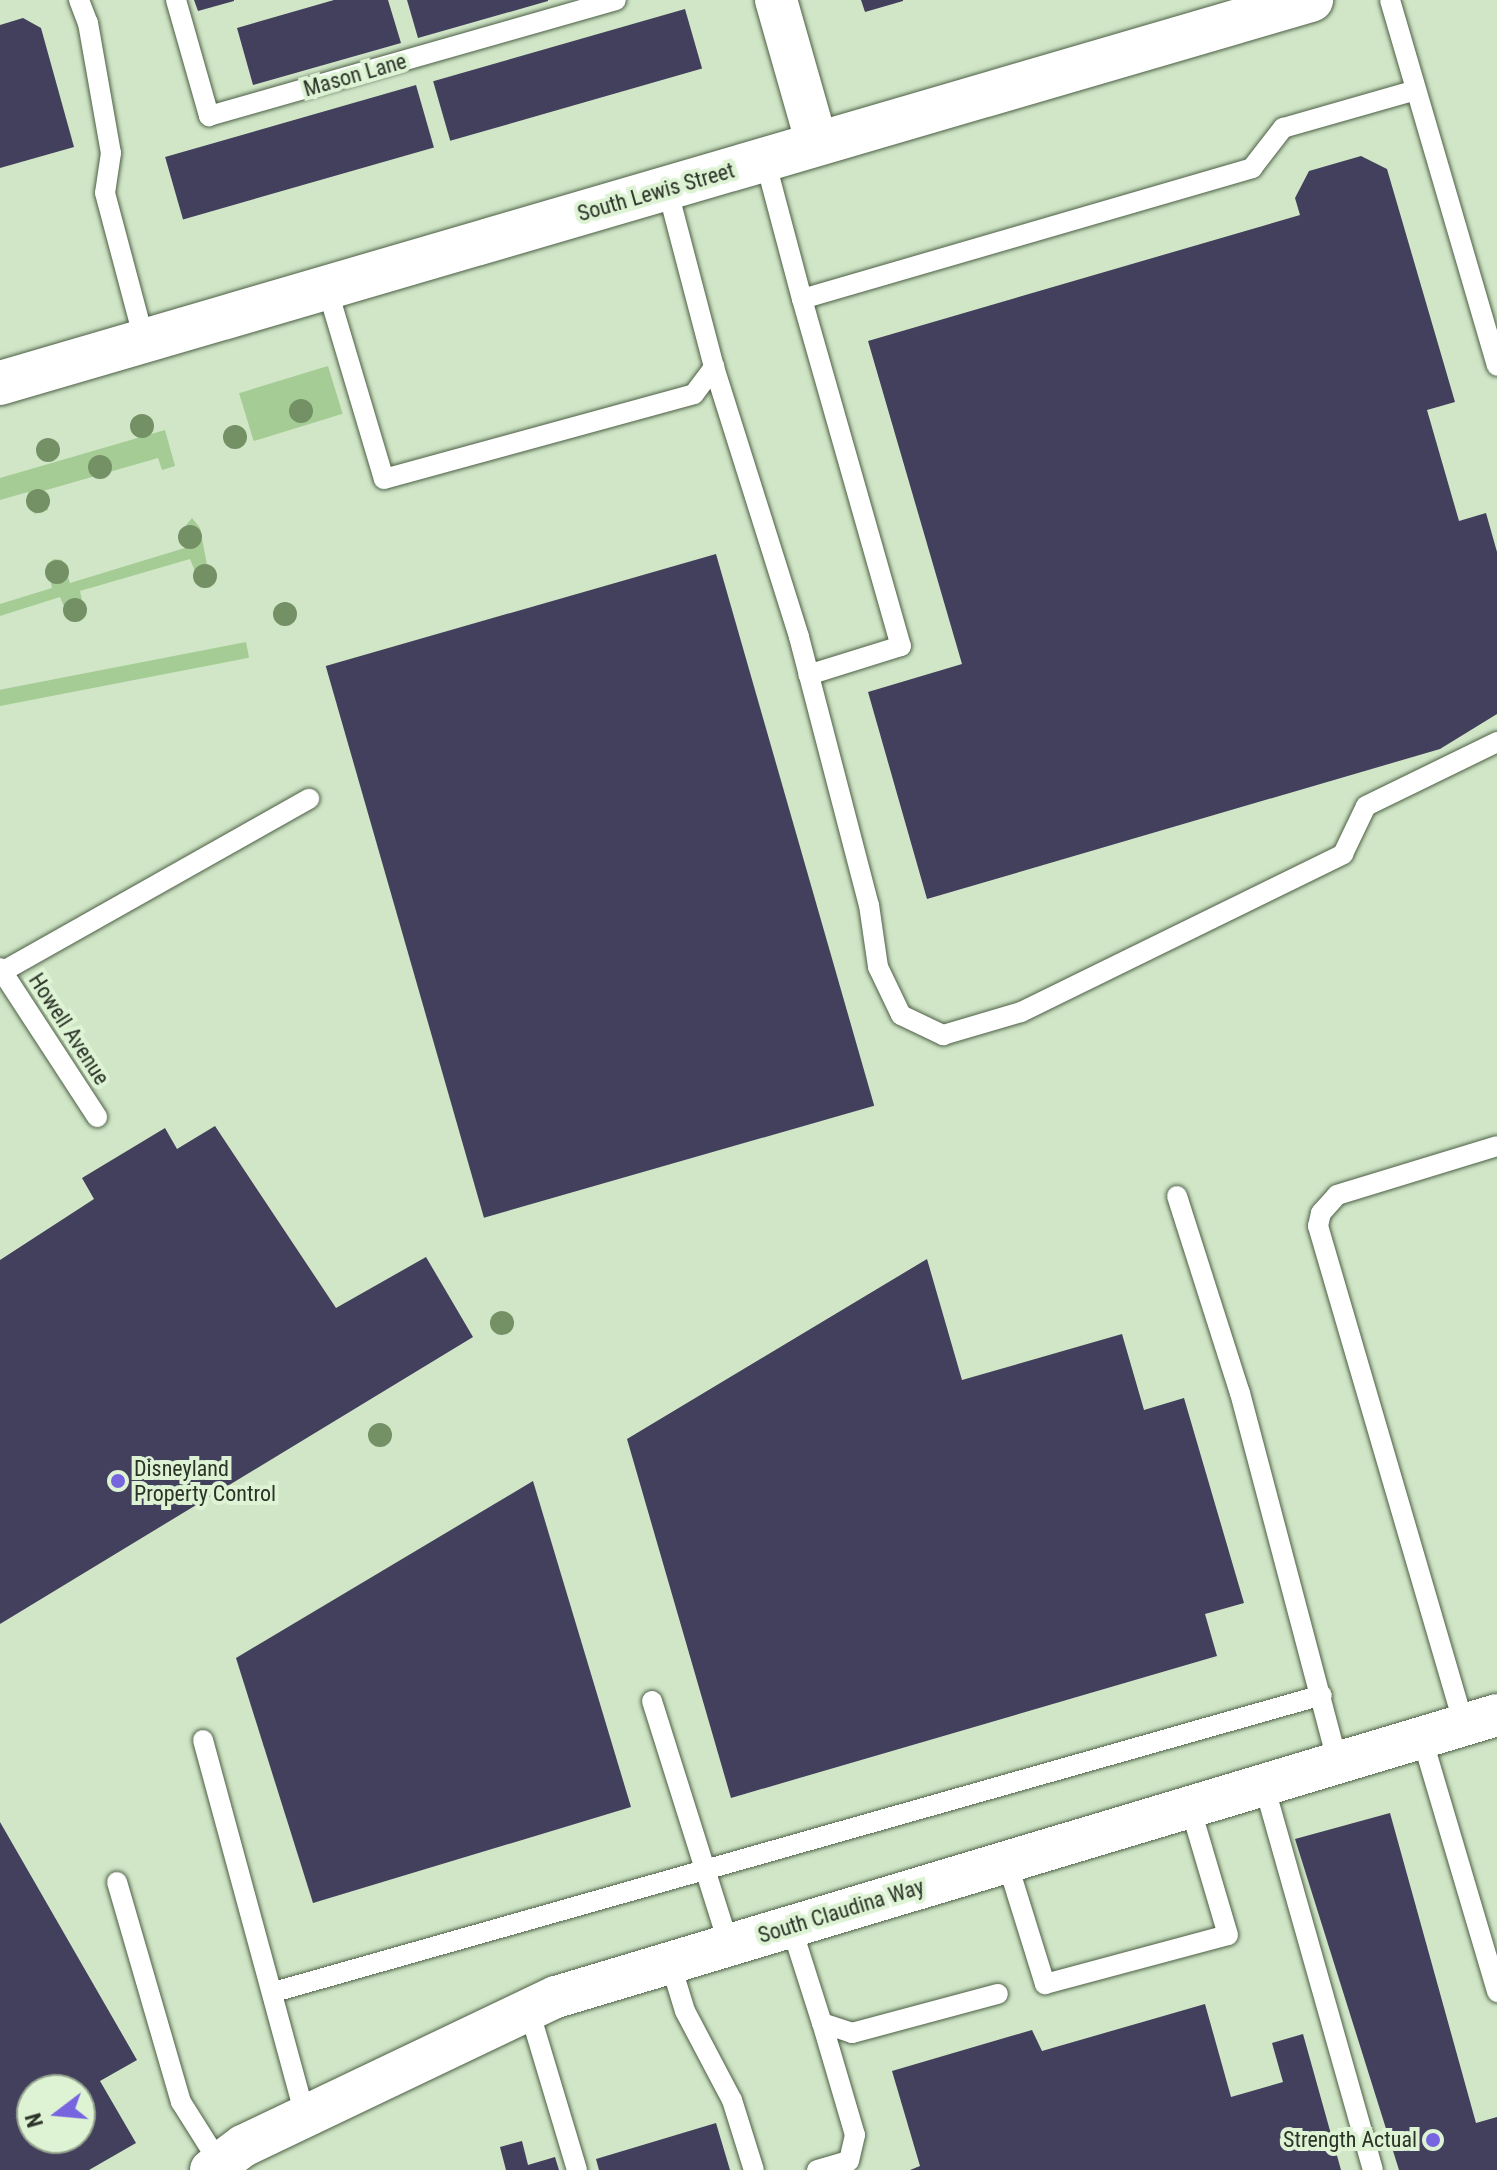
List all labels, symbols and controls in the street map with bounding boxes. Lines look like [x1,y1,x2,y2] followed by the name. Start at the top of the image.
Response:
[300,48,410,102] street label: Mason Lane
[574,157,738,227] street label: South Lewis Street
[23,968,115,1090] street label: Howell Avenue
[134,1455,276,1506] place label: Disneyland Property Control
[109,1472,127,1490] marker: Disneyland Property Control
[755,1873,927,1949] street label: South Claudina Way
[16,2074,96,2154] north arrow
[20,2110,48,2130] text: N
[1283,2127,1417,2153] place label: Strength Actual
[1424,2131,1442,2149] marker: Strength Actual

